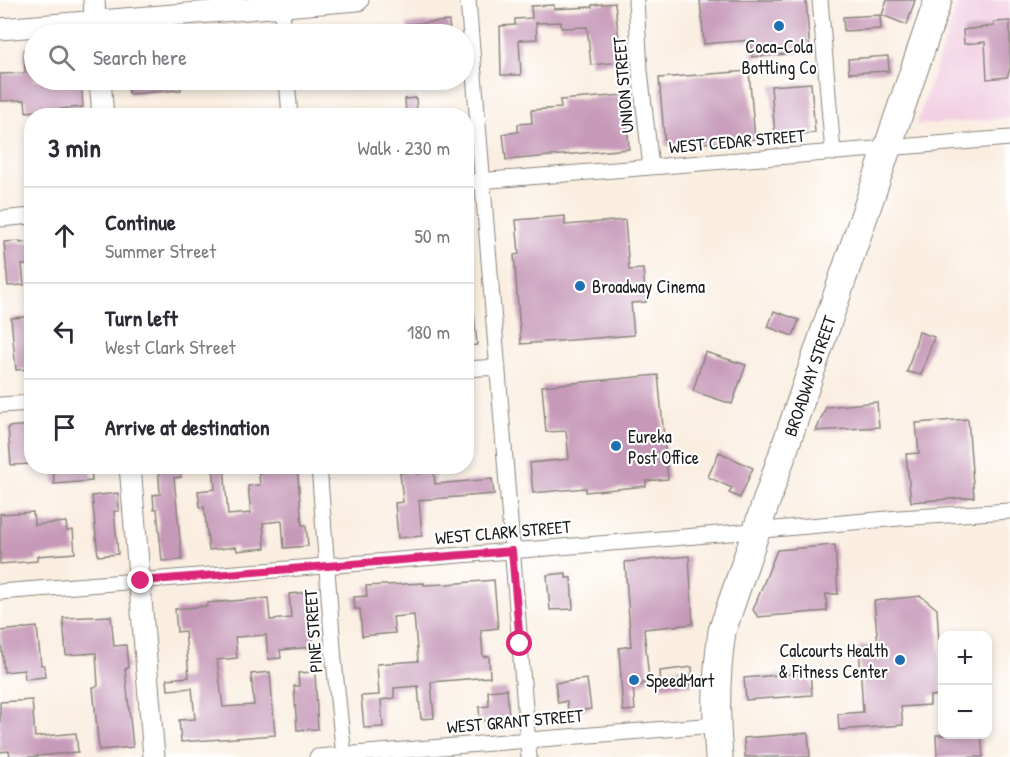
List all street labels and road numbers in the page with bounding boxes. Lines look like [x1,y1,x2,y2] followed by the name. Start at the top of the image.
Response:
[606,35,640,134] street label: UNION STREET
[668,123,807,159] street label: WEST CEDAR STREET
[777,312,842,439] street label: BROADWAY STREET
[434,514,572,550] street label: WEST CLARK STREET
[298,588,328,674] street label: PINE STREET
[446,703,585,739] street label: WEST GRANT STREET

